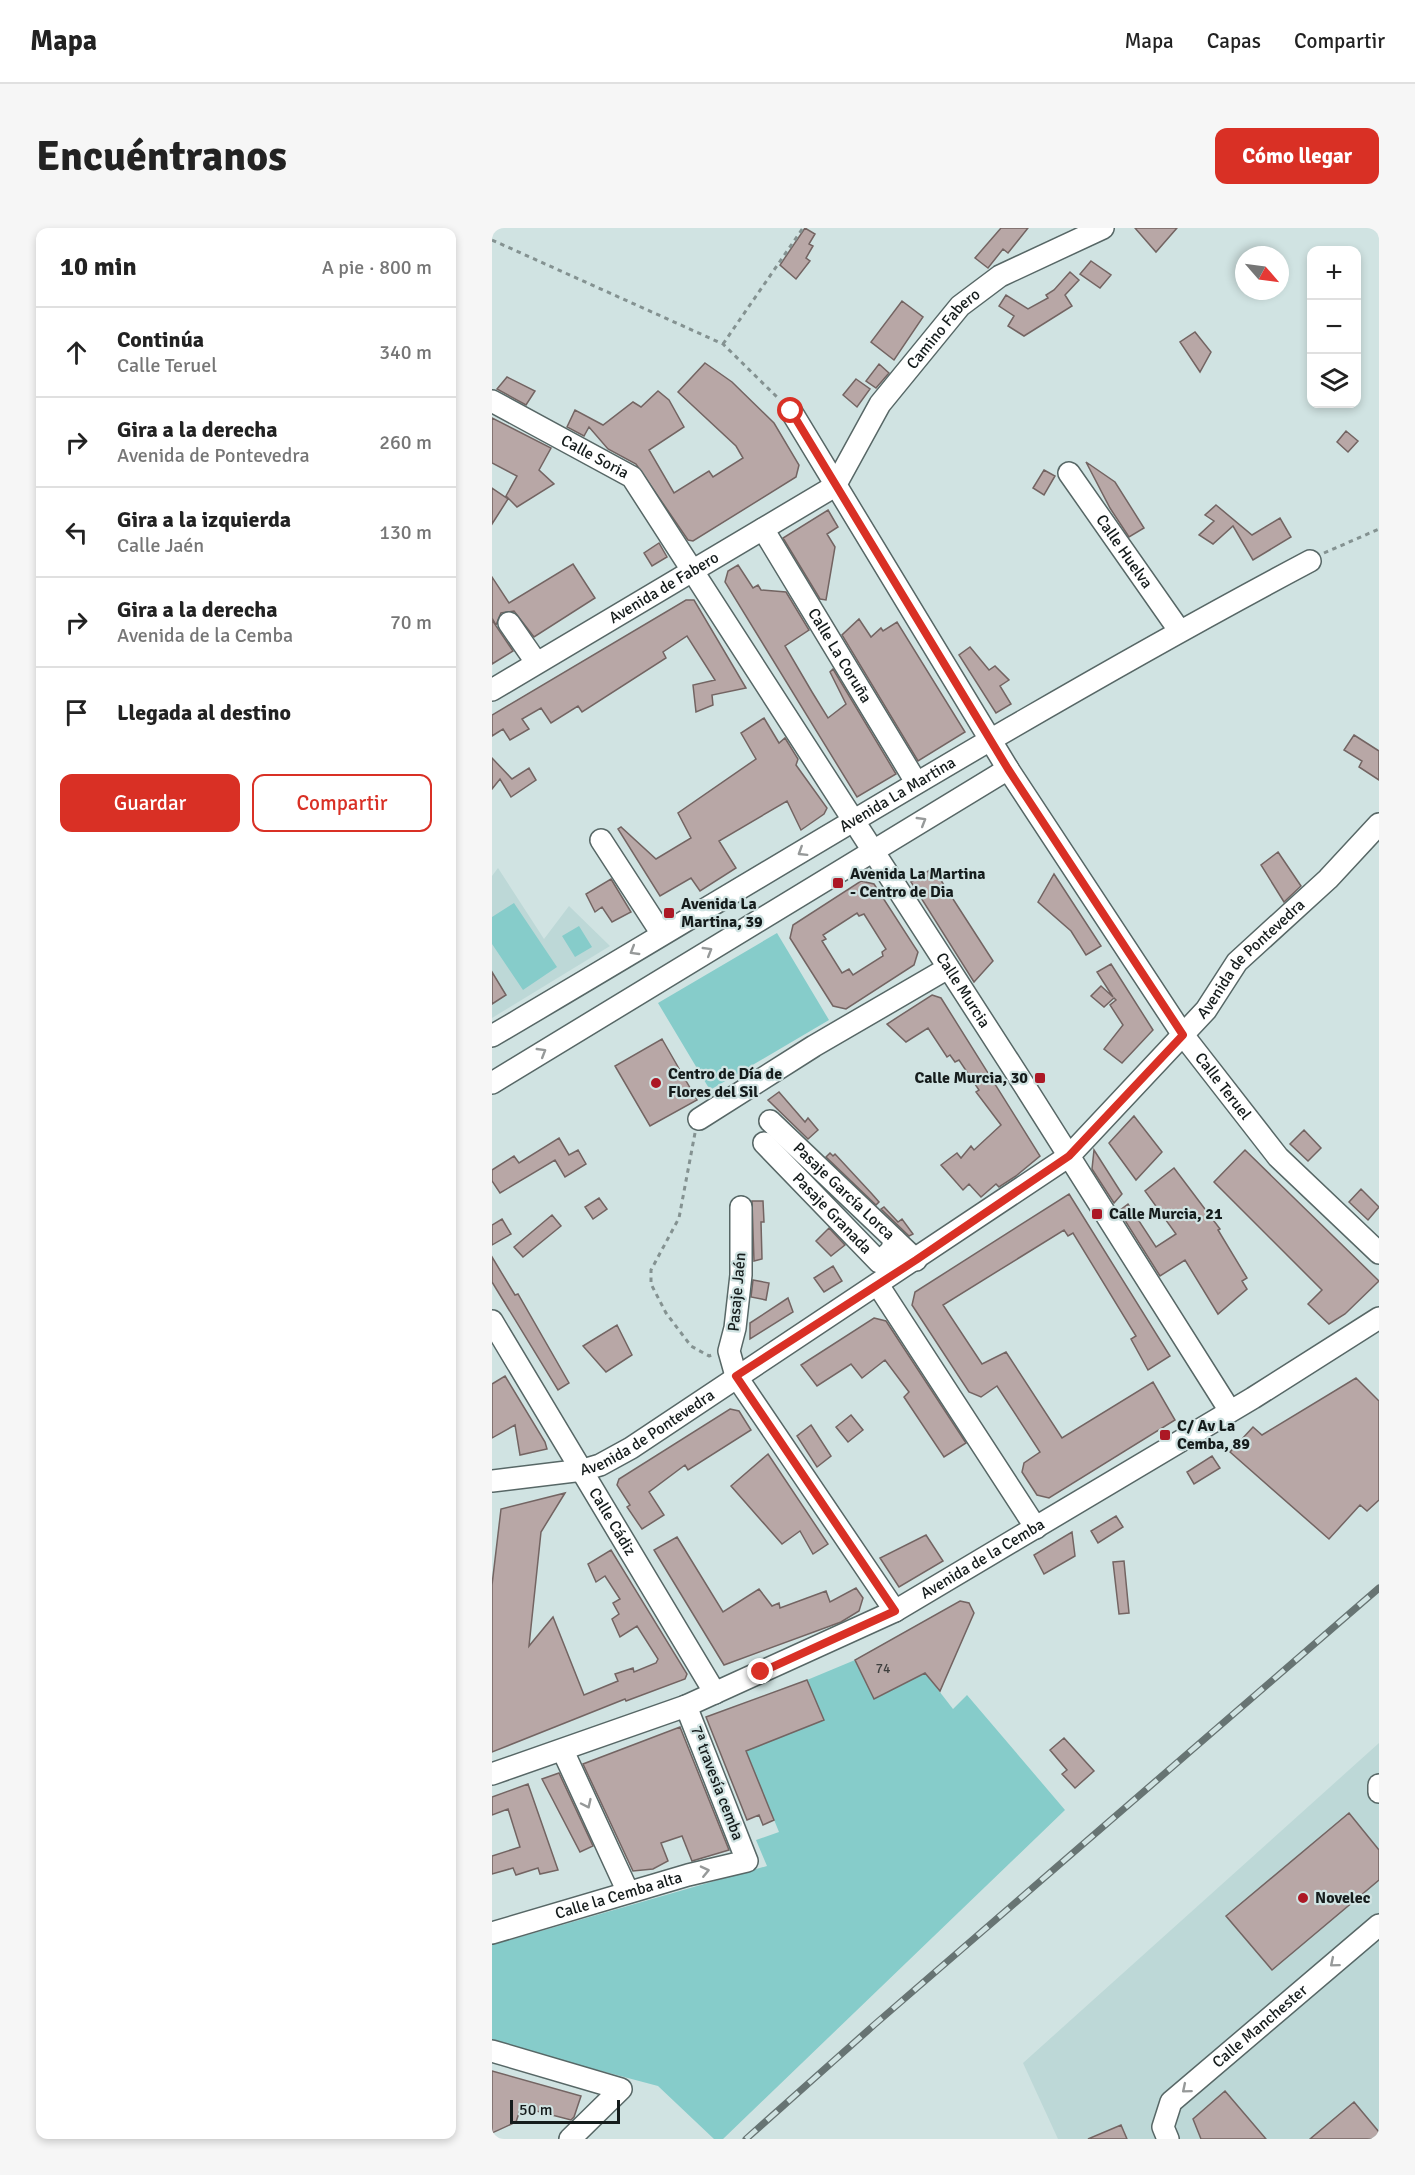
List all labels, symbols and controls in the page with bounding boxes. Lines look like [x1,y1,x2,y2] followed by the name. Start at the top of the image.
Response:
[30,24,97,58] text: Mapa
[1124,28,1174,54] text: Mapa
[1207,28,1261,54] text: Capas
[1294,28,1385,54] text: Compartir
[1215,128,1379,184] button: Cómo llegar
[36,131,287,182] text: Encuéntranos
[1235,246,1289,300] north arrow
[1307,246,1361,408] map controls
[1307,246,1361,300] button: +
[60,251,137,283] text: 10 min
[322,255,432,280] text: A pie · 800 m
[902,284,984,374] street label: Camino Fabero
[1307,300,1361,354] button: −
[117,326,204,353] text: Continúa
[60,336,93,369] icon: ahead
[379,340,432,365] text: 340 m
[117,353,217,378] text: Calle Teruel
[1307,354,1361,408] button: layers
[777,397,803,423] route start
[117,416,278,443] text: Gira a la derecha
[60,426,93,459] icon: right
[379,430,432,455] text: 260 m
[557,430,632,483] street label: Calle Soria
[117,443,310,468] text: Avenida de Pontevedra
[117,506,291,533] text: Gira a la izquierda
[1091,511,1157,592] street label: Calle Huelva
[60,516,93,549] icon: left
[379,520,432,545] text: 130 m
[117,533,204,558] text: Calle Jaén
[605,547,722,628] street label: Avenida de Fabero
[117,596,278,623] text: Gira a la derecha
[803,604,876,707] street label: Calle La Coruña
[60,606,93,639] icon: right
[390,610,432,635] text: 70 m
[117,623,293,648] text: Avenida de la Cemba
[60,696,93,729] icon: arrive
[117,699,291,726] text: Llegada al destino
[836,752,959,837] street label: Avenida La Martina
[60,774,240,832] button: Guardar
[252,774,432,832] button: Compartir
[916,817,926,829] one-way arrow
[798,845,809,856] one-way arrow
[850,864,986,902] place label: Avenida La Martina - Centro de Dia
[831,876,845,890] marker: Avenida La Martina - Centro de Dia
[681,894,763,932] place label: Avenida La Martina, 39
[1193,895,1309,1023] street label: Avenida de Pontevedra
[662,906,676,920] marker: Avenida La Martina, 39
[630,944,640,956] one-way arrow
[702,947,713,958] one-way arrow
[931,949,995,1032] street label: Calle Murcia
[536,1048,546,1060] one-way arrow
[1190,1048,1256,1124] street label: Calle Teruel
[668,1064,782,1102] place label: Centro de Día de Flores del Sil
[914,1068,1028,1088] place label: Calle Murcia, 30
[1033,1071,1047,1085] marker: Calle Murcia, 30
[649,1076,663,1090] marker: Centro de Día de Flores del Sil
[789,1138,899,1245] street label: Pasaje García Lorca
[788,1169,876,1258] street label: Pasaje Granada
[1109,1204,1223,1224] place label: Calle Murcia, 21
[1090,1207,1104,1221] marker: Calle Murcia, 21
[724,1252,750,1332] street label: Pasaje Jaén
[577,1385,718,1480] street label: Avenida de Pontevedra
[1177,1416,1250,1454] place label: C/ Av La Cemba, 89
[1158,1428,1172,1442] marker: C/ Av La Cemba, 89
[584,1484,640,1559] street label: Calle Cádiz
[917,1514,1048,1604] street label: Avenida de la Cemba
[747,1658,773,1684] route end
[875,1660,891,1677] house number: 74
[686,1723,748,1843] street label: 7ª travesía cemba
[580,1798,592,1809] one-way arrow
[699,1865,709,1878] one-way arrow
[553,1867,684,1924] street label: Calle la Cemba alta
[1315,1888,1371,1908] place label: Novelec
[1296,1891,1310,1905] marker: Novelec
[1330,1956,1341,1967] one-way arrow
[1208,1980,1312,2072] street label: Calle Manchester
[1182,2082,1193,2093] one-way arrow
[510,2097,620,2124] scale bar
[519,2100,553,2120] text: 50 m

